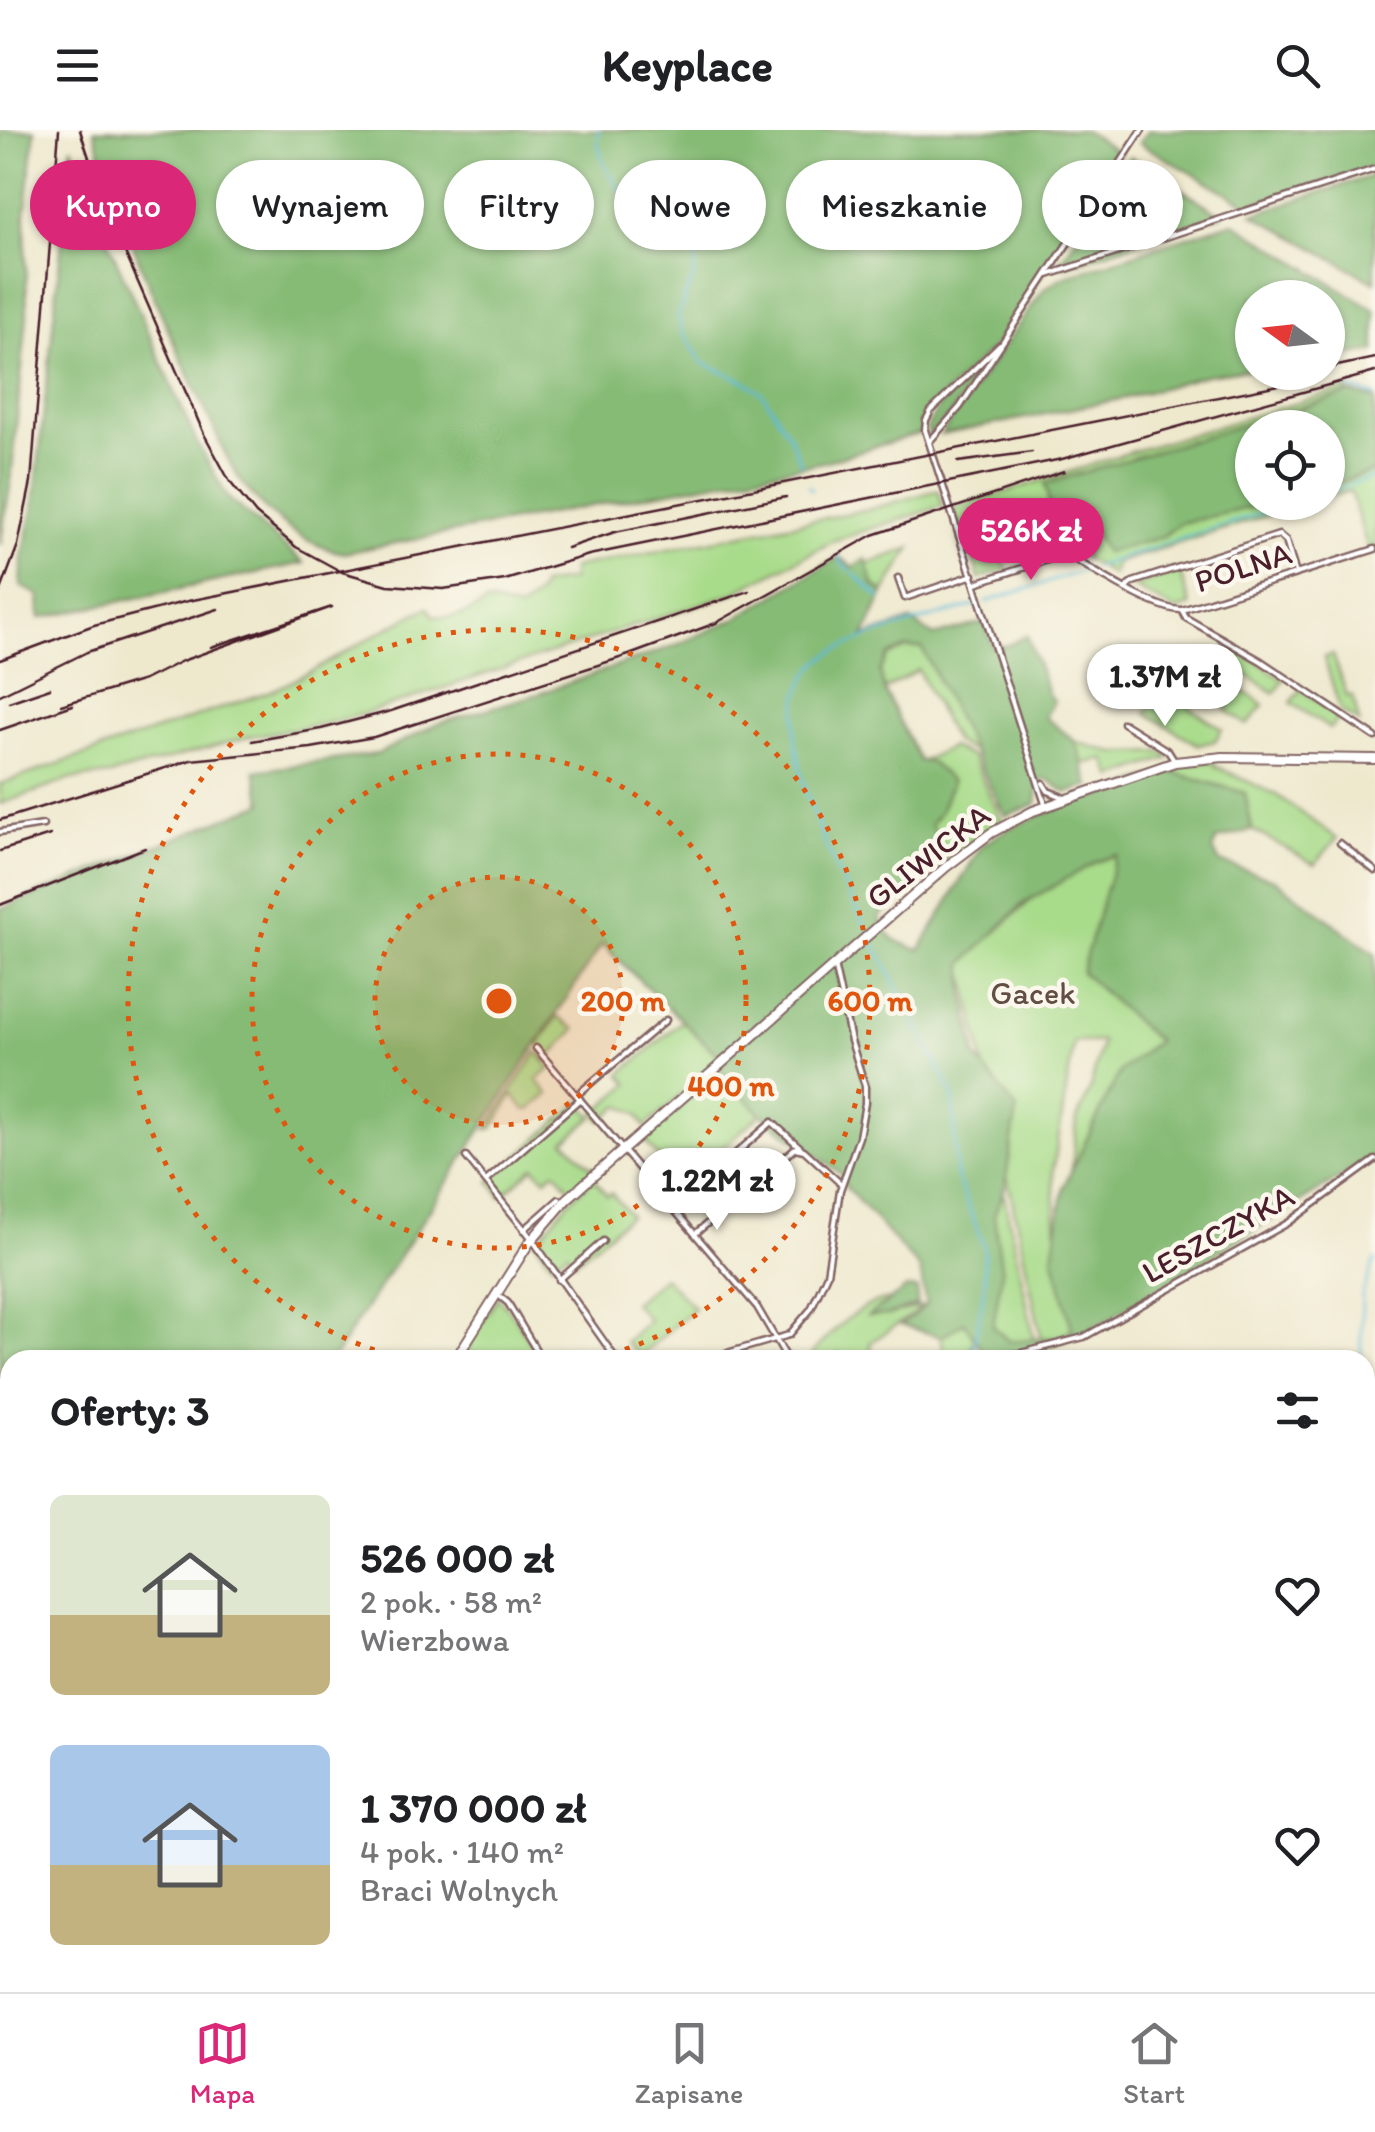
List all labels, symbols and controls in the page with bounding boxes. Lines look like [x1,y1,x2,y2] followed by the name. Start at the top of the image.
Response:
[50,38,105,93] icon: menu
[602,38,773,92] text: Keyplace
[1270,38,1325,93] icon: search
[30,160,196,250] chip: Kupno
[216,160,424,250] chip: Wynajem
[444,160,594,250] chip: Filtry
[614,160,766,250] chip: Nowe
[786,160,1022,250] chip: Mieszkanie
[1042,160,1183,250] chip: Dom
[1235,280,1345,390] north arrow
[1235,280,1345,520] map controls
[1235,410,1345,520] button: locate
[939,498,1123,583] pin: 526K zł
[980,511,1082,549] text: 526K zł
[1190,534,1296,600] street label: POLNA
[1062,644,1268,729] pin: 1.37M zł
[1109,657,1221,695] text: 1.37M zł
[858,796,998,916] street label: GLIWICKA
[990,974,1076,1012] park label: Gacek
[581,982,666,1019] text: 200 m
[828,982,913,1019] text: 600 m
[481,983,517,1019] centre of rings
[688,1067,775,1104] text: 400 m
[614,1148,820,1233] pin: 1.22M zł
[661,1161,773,1199] text: 1.22M zł
[1135,1177,1301,1291] street label: LESZCZYKA
[1270,1383,1325,1438] icon: filters
[50,1385,209,1436] text: Oferty: 3
[360,1532,554,1583] text: 526 000 zł
[130,1535,250,1655] icon: home
[1270,1568,1325,1623] icon: heart
[360,1583,542,1621] text: 2 pok. · 58 m²
[360,1621,509,1659] text: Wierzbowa
[360,1782,587,1833] text: 1 370 000 zł
[130,1785,250,1905] icon: home
[1270,1818,1325,1873] icon: heart
[360,1833,564,1871] text: 4 pok. · 140 m²
[360,1871,558,1909] text: Braci Wolnych
[190,2016,255,2110] tab: Mapa
[635,2016,743,2110] tab: Zapisane
[1123,2016,1185,2110] tab: Start

